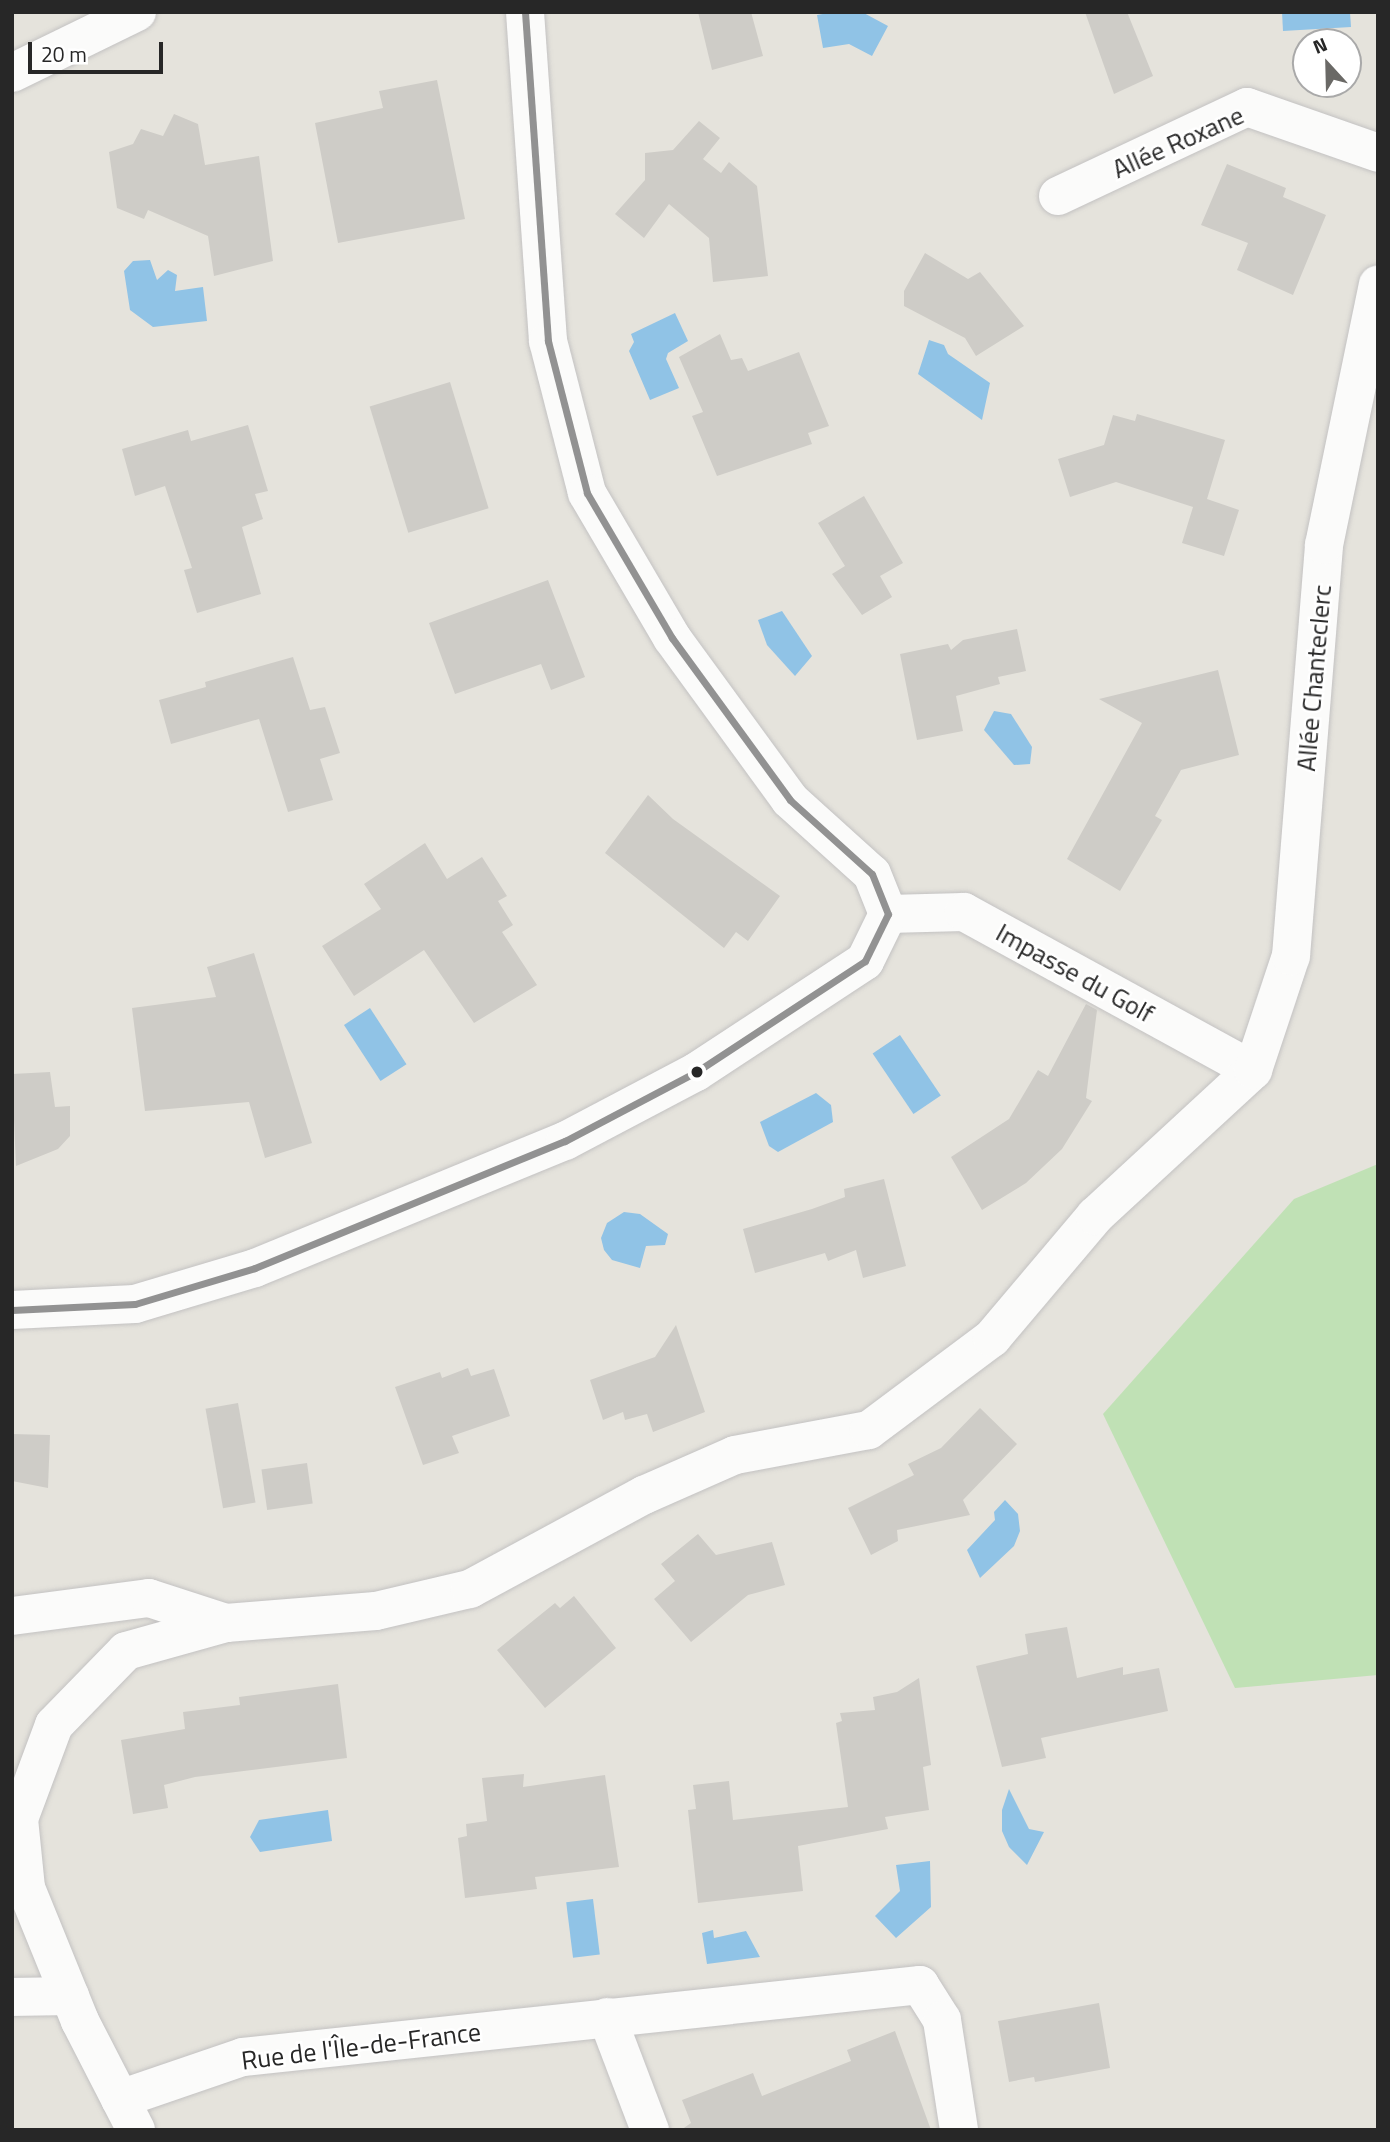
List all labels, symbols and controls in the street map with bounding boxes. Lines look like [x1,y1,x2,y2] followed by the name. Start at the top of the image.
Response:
[32,28,166,72] scale bar
[1292,28,1362,98] north arrow
[1308,29,1331,61] text: N
[41,38,87,70] text: 20 m
[1108,99,1248,185] street label: Allée Roxane
[1290,583,1338,773] street label: Allée Chanteclerc
[991,917,1159,1029] street label: Impasse du Golf
[690,1065,704,1079] unlabelled marker
[239,2016,483,2076] street label: Rue de l'Île-de-France

